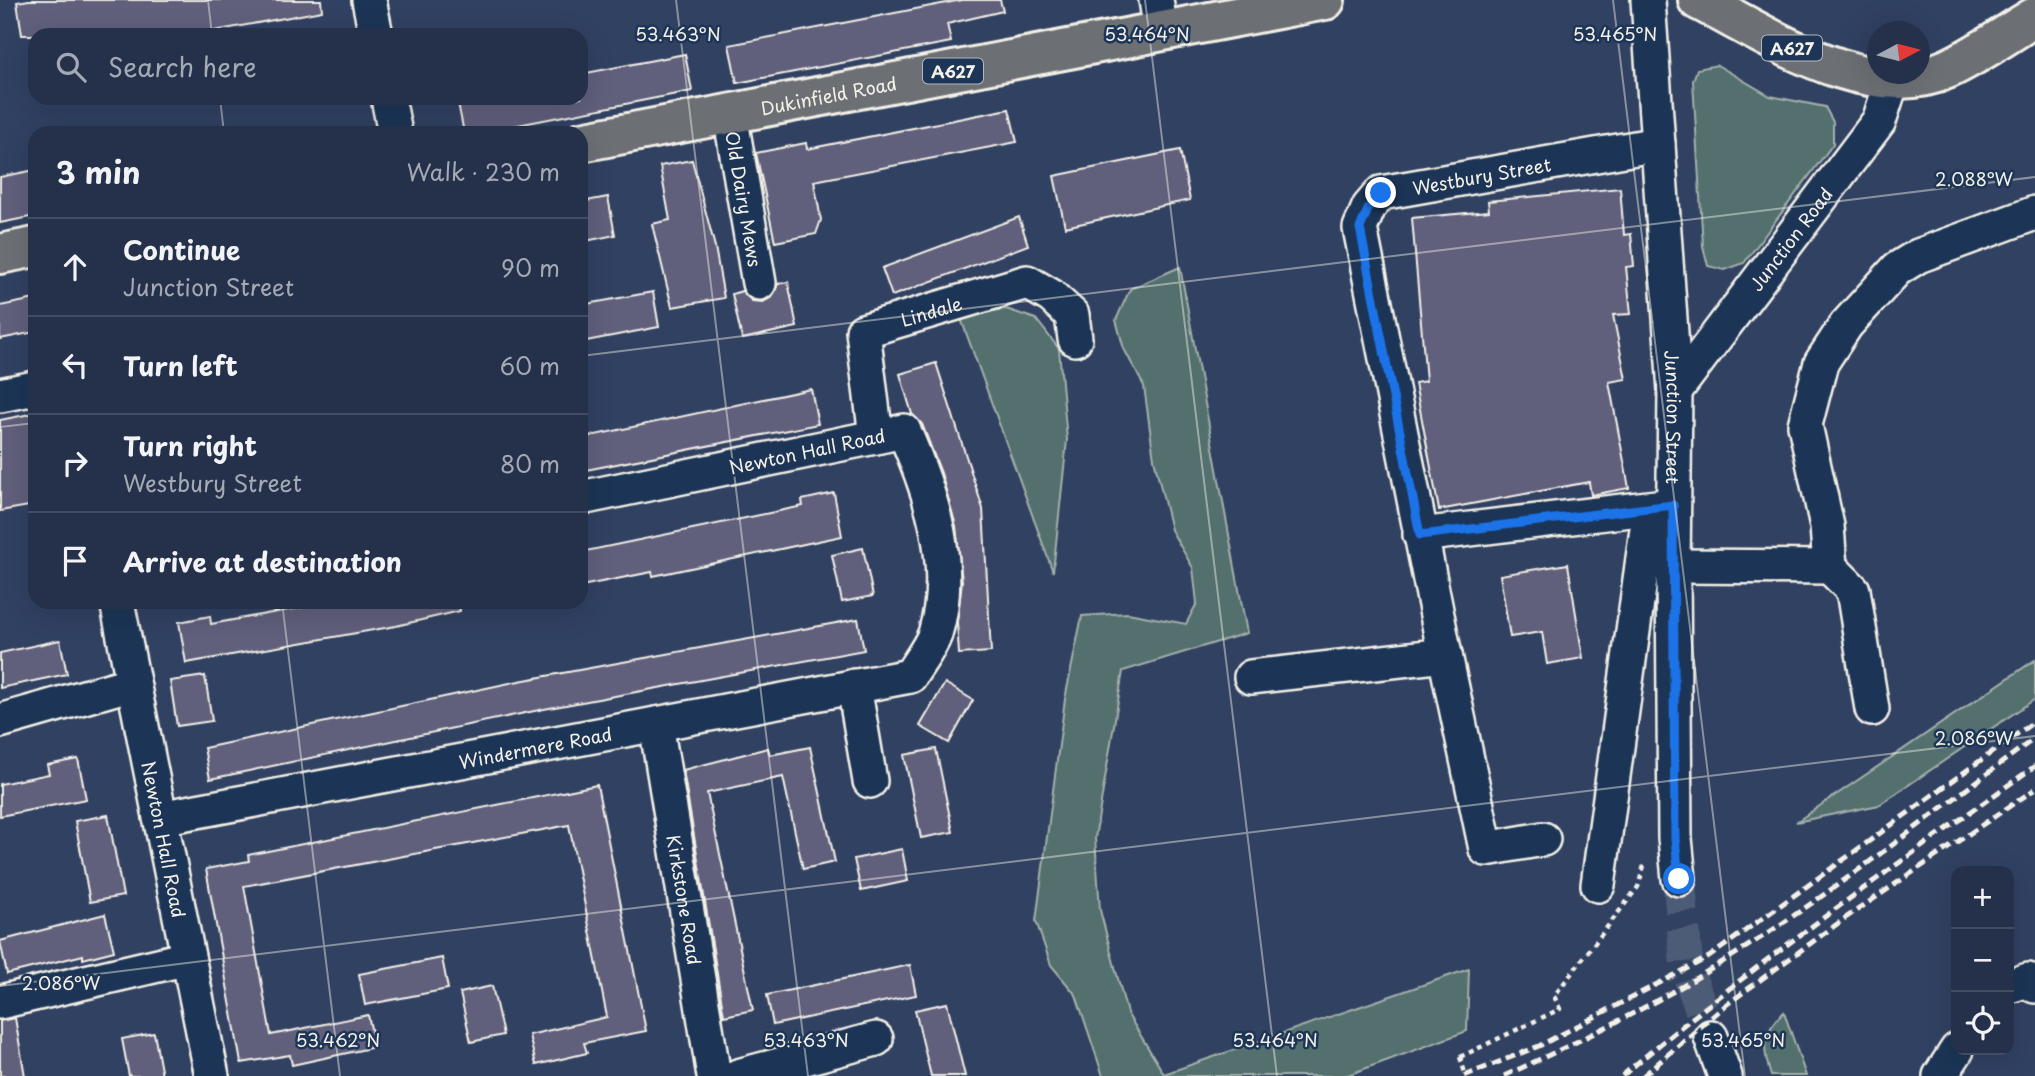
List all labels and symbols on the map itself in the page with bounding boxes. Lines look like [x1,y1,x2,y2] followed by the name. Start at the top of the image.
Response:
[635,20,721,47] text: 53.463°N
[1104,20,1190,47] text: 53.464°N
[1573,20,1657,47] text: 53.465°N
[1867,21,1930,84] north arrow
[1762,36,1822,60] road number: A627
[923,58,983,83] road number: A627
[758,69,899,121] street label: Dukinfield Road
[720,129,769,269] street label: Old Dairy Mews
[1410,150,1553,201] street label: Westbury Street
[1935,165,2014,192] text: 2.088°W
[1365,177,1396,208] route end
[1742,181,1838,296] street label: Junction Road
[897,289,965,333] street label: Lindale
[1659,349,1688,484] street label: Junction Street
[726,421,888,481] street label: Newton Hall Road
[457,719,614,775] street label: Windermere Road
[1935,724,2014,751] text: 2.086°W
[136,759,193,920] street label: Newton Hall Road
[661,832,709,967] street label: Kirkstone Road
[1663,863,1694,894] route start
[22,969,101,996] text: 2.086°W
[296,1026,380,1053] text: 53.462°N
[763,1026,849,1053] text: 53.463°N
[1232,1026,1318,1053] text: 53.464°N
[1701,1026,1785,1053] text: 53.465°N

